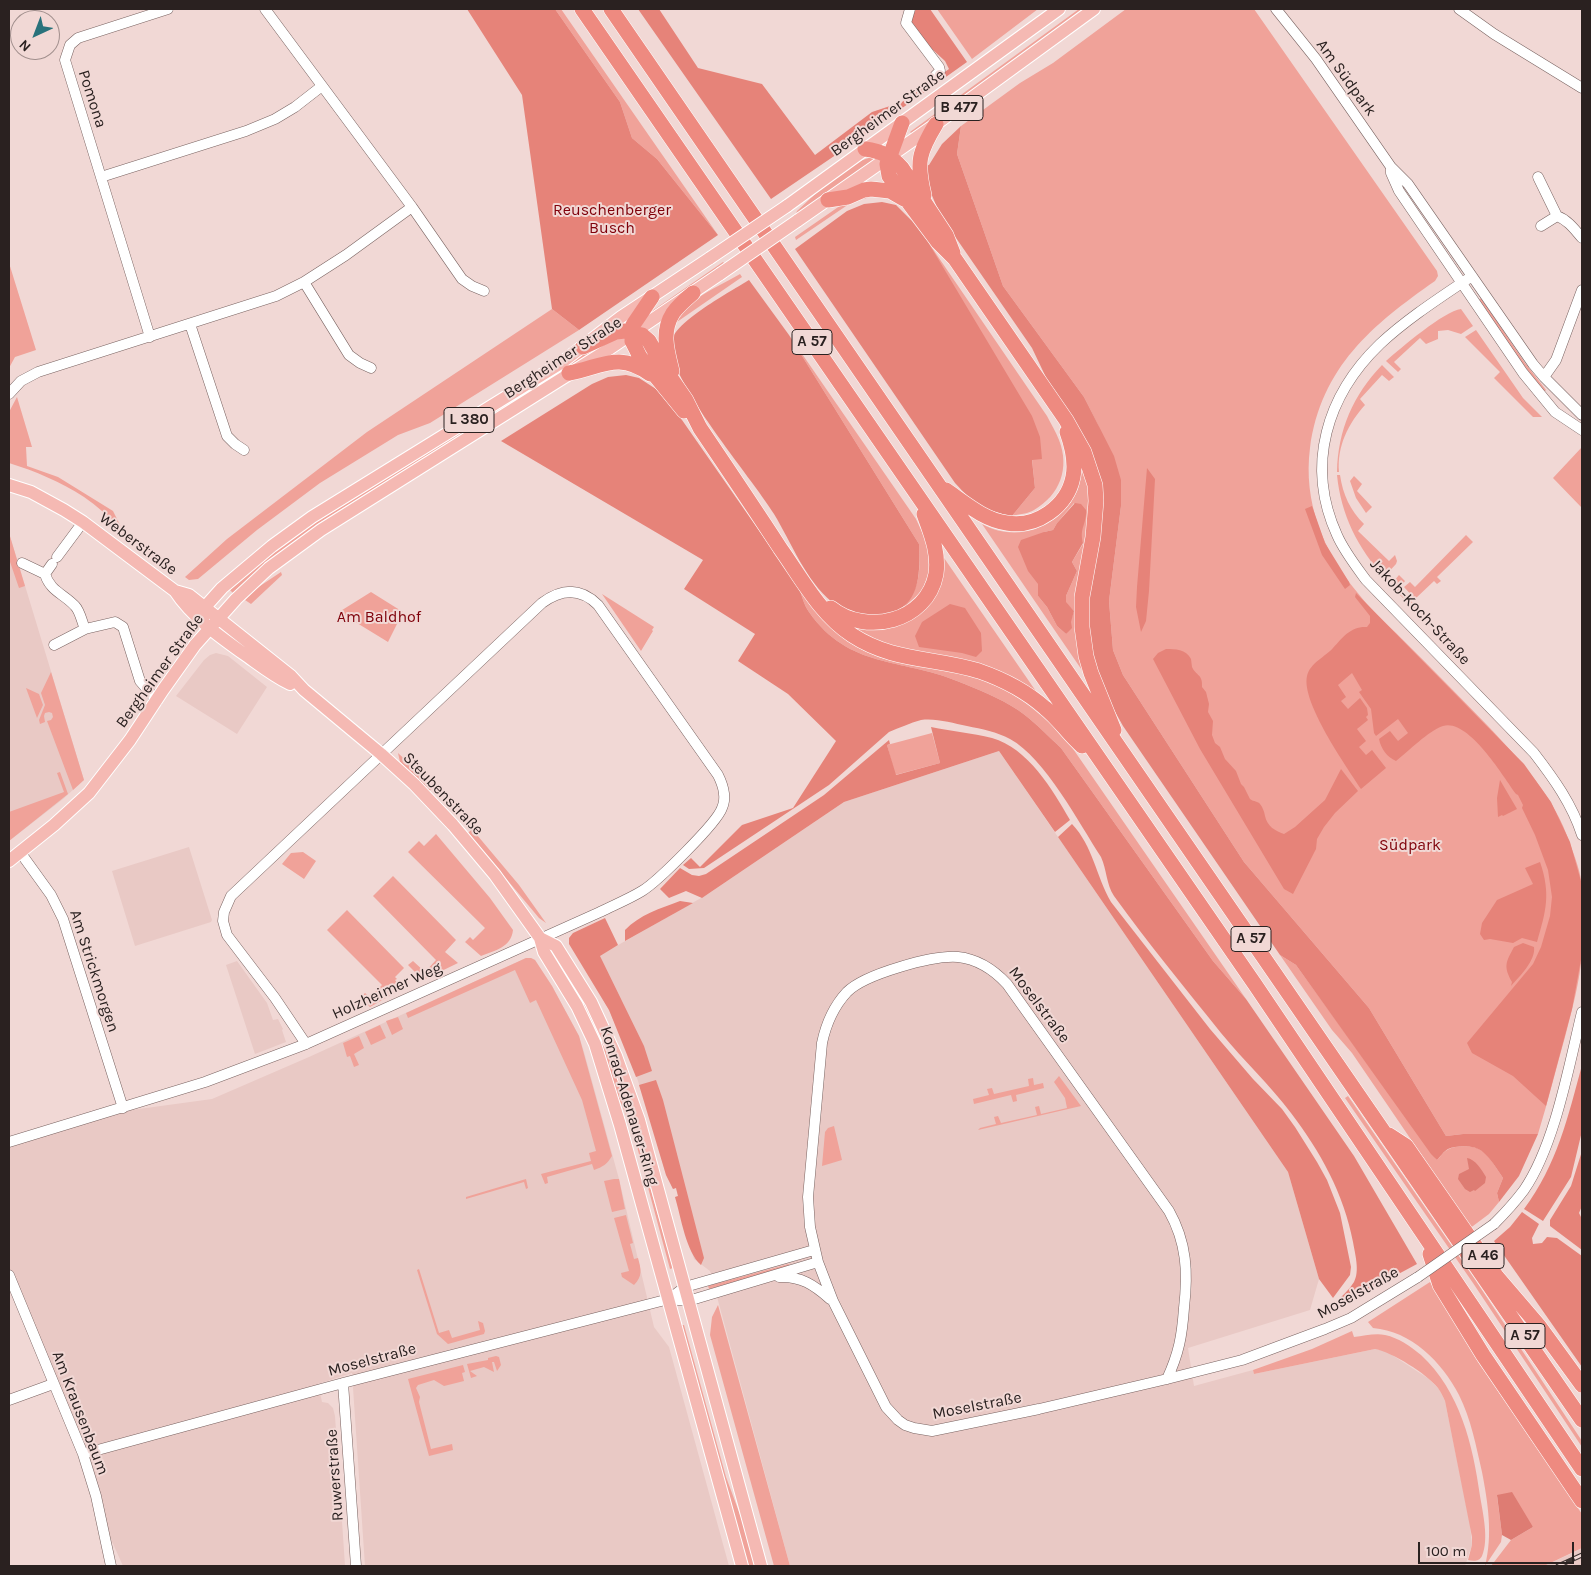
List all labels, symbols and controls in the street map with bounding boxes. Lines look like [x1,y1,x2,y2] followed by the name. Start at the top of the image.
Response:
[10,10,60,60] north arrow
[16,36,35,55] text: N
[1312,36,1380,120] street label: Am Südpark
[827,65,949,161] street label: Bergheimer Straße
[74,68,110,130] street label: Pomona
[935,96,983,120] road number: B 477
[553,200,671,238] park label: Reuschenberger Busch
[501,313,625,403] street label: Bergheimer Straße
[792,330,832,354] road number: A 57
[444,408,494,432] road number: L 380
[95,508,181,580] street label: Weberstraße
[1366,555,1474,669] street label: Jakob-Koch-Straße
[337,607,421,627] park label: Am Baldhof
[112,610,208,732] street label: Bergheimer Straße
[399,748,487,840] street label: Steubenstraße
[1379,835,1441,855] park label: Südpark
[65,907,123,1035] street label: Am Strickmorgen
[1231,926,1271,952] road number: A 57
[329,958,445,1024] street label: Holzheimer Weg
[1004,963,1074,1047] street label: Moselstraße
[596,1024,662,1188] street label: Konrad-Adenauer-Ring
[1462,1244,1504,1268] road number: A 46
[1314,1263,1402,1323] street label: Moselstraße
[1505,1324,1545,1348] road number: A 57
[326,1339,418,1381] street label: Moselstraße
[48,1348,112,1478] street label: Am Krausenbaum
[931,1388,1023,1424] street label: Moselstraße
[322,1428,348,1522] street label: Ruwerstraße
[1421,1532,1577,1564] scale bar
[1426,1542,1466,1560] text: 100 m

